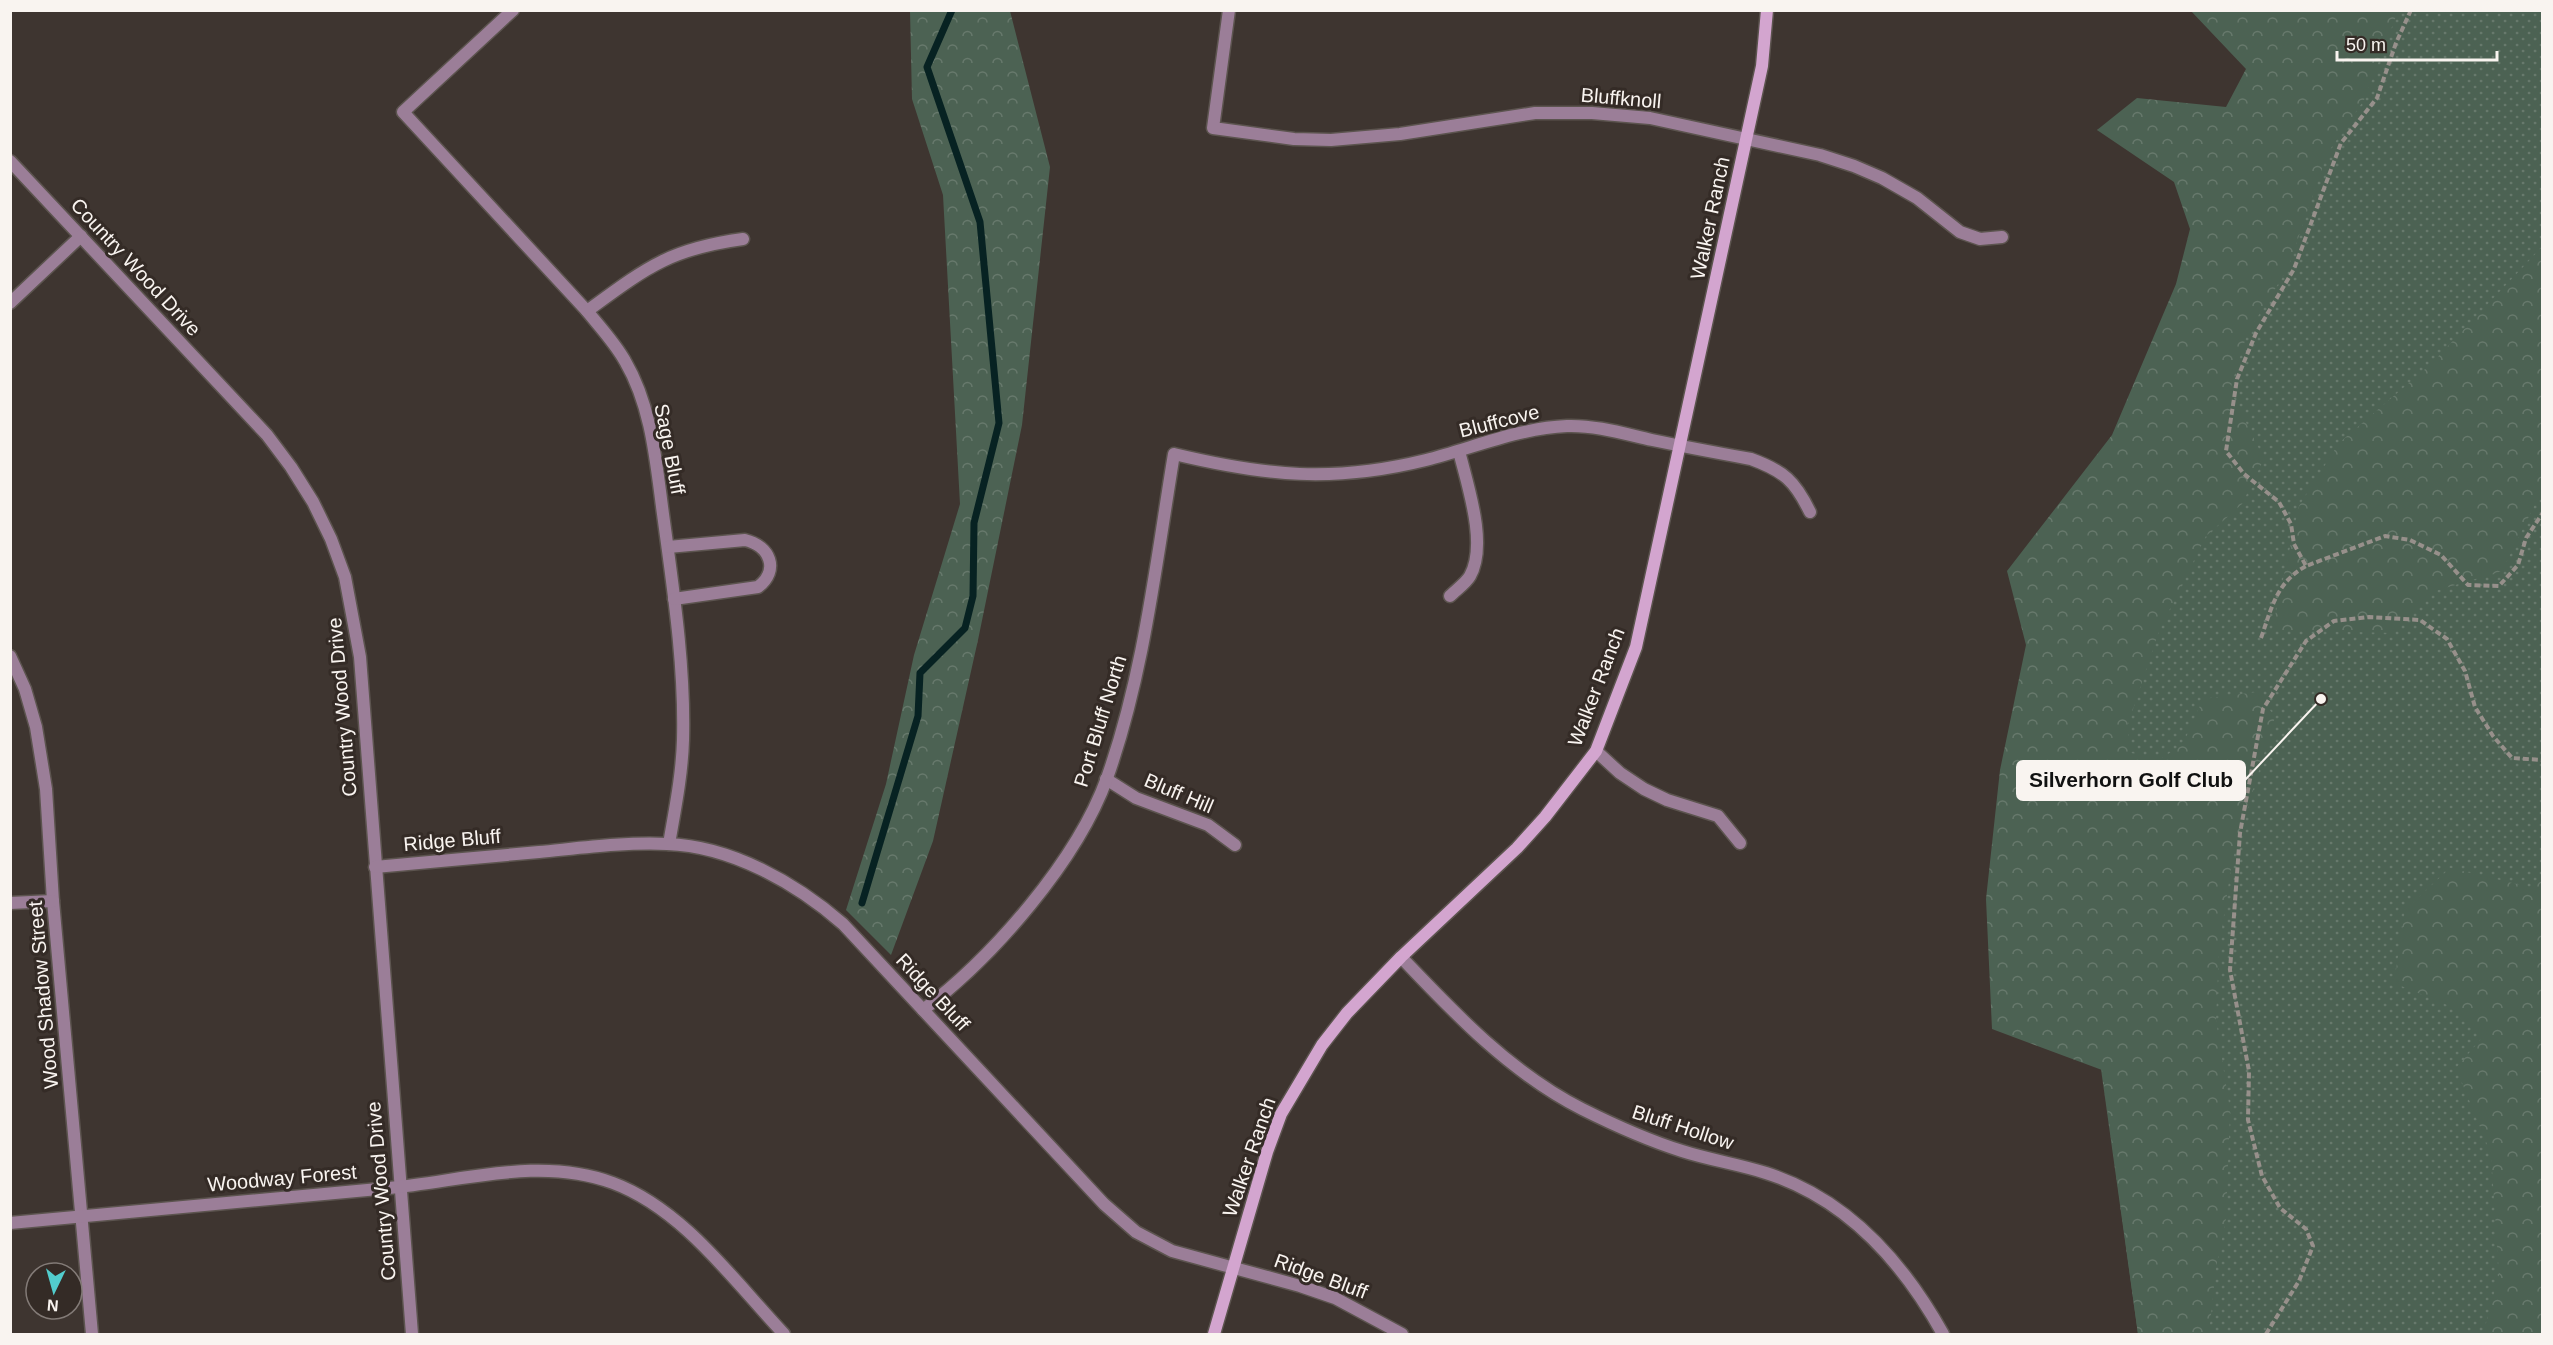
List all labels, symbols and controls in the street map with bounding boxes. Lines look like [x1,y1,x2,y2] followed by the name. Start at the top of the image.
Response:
[2337,24,2498,62] scale bar
[2346,35,2386,55] text: 50 m
[1580,84,1662,112] street label: Bluffknoll
[1686,155,1734,281] street label: Walker Ranch
[67,194,205,340] street label: Country Wood Drive
[1457,400,1541,442] street label: Bluffcove
[650,402,690,497] street label: Sage Bluff
[323,617,361,797] street label: Country Wood Drive
[1563,625,1629,749] street label: Walker Ranch
[1070,653,1130,789] street label: Port Bluff North
[2017,761,2245,800] callout: Silverhorn Golf Club
[2029,768,2233,791] text: Silverhorn Golf Club
[1141,769,1217,817] street label: Bluff Hill
[402,825,502,855] street label: Ridge Bluff
[24,900,62,1090] street label: Wood Shadow Street
[892,949,975,1035] street label: Ridge Bluff
[1218,1094,1280,1220] street label: Walker Ranch
[1630,1100,1737,1154] street label: Bluff Hollow
[362,1101,400,1281] street label: Country Wood Drive
[206,1160,358,1195] street label: Woodway Forest
[1271,1249,1371,1303] street label: Ridge Bluff
[24,1261,84,1321] north arrow
[46,1296,59,1314] text: N

